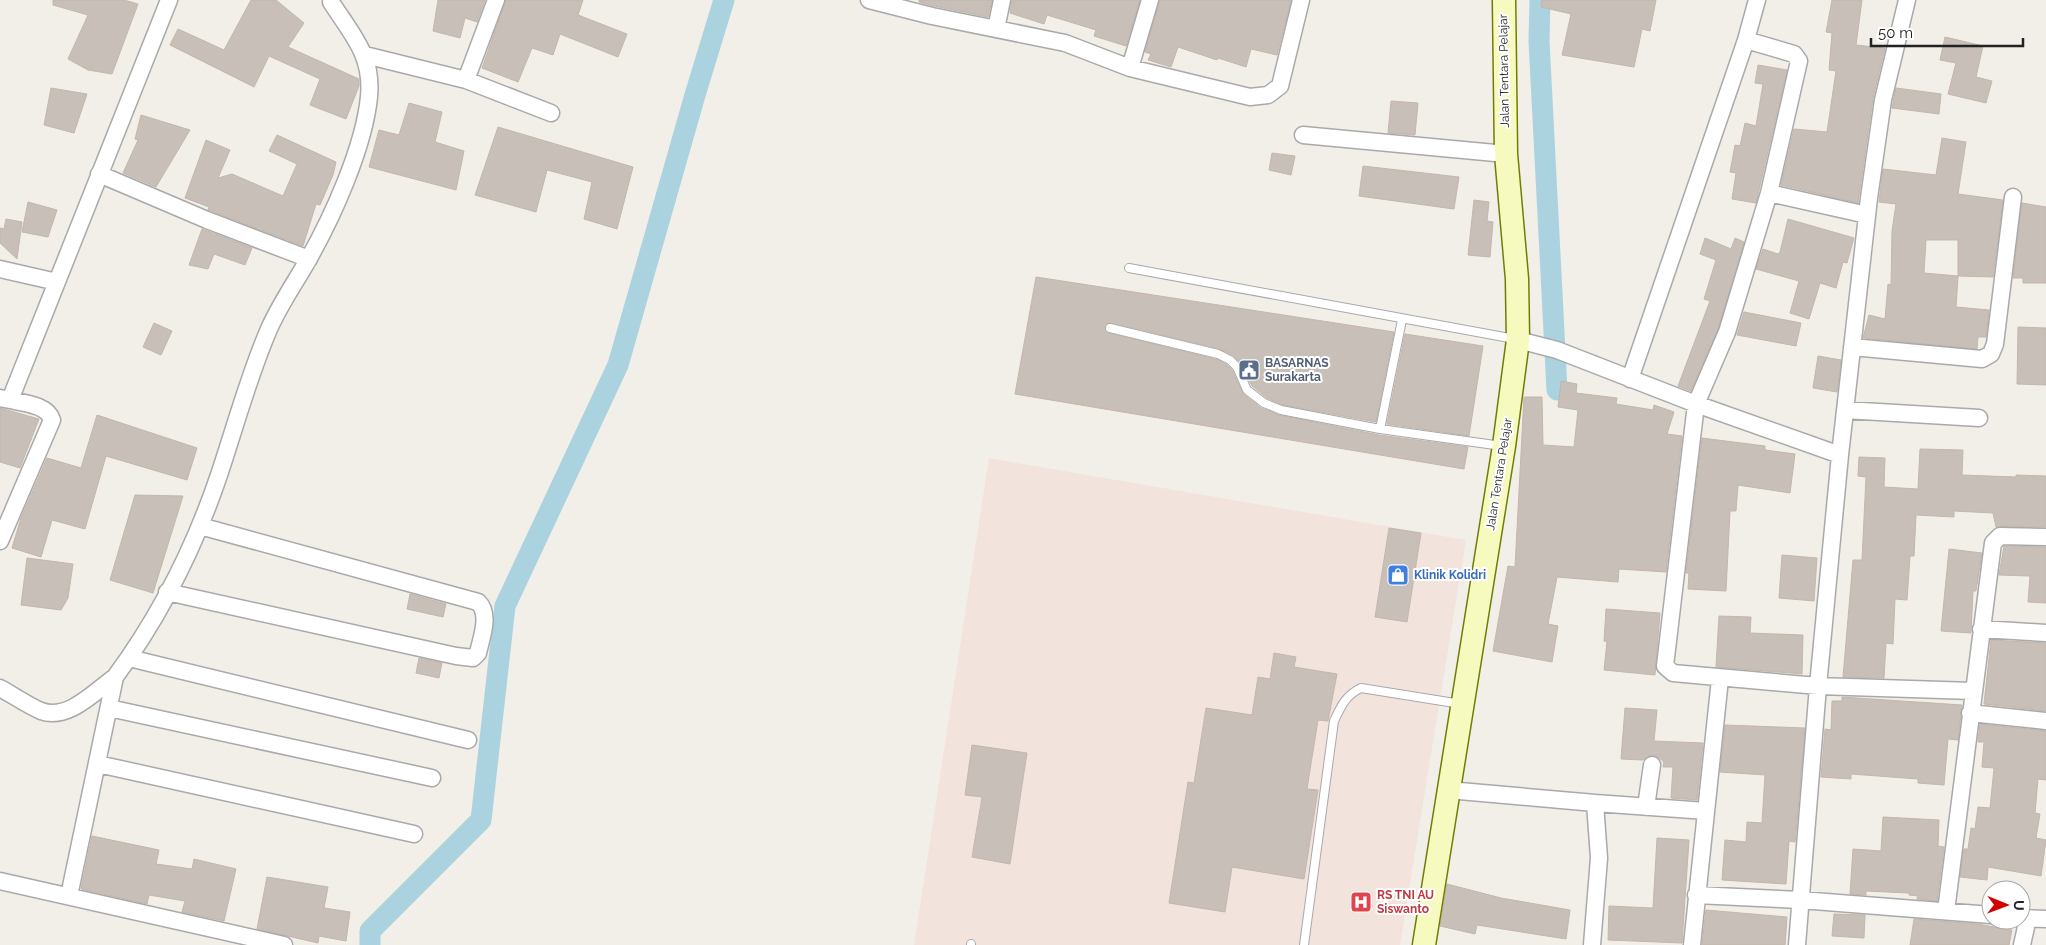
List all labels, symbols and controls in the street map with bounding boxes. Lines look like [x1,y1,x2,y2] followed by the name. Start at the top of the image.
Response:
[1496,13,1512,128] street label: Jalan Tentara Pelajar
[1871,15,2024,47] scale bar
[1878,24,1913,42] text: 50 m
[1265,356,1329,384] place label: BASARNAS Surakarta
[1237,358,1261,382] public building icon: BASARNAS Surakarta
[1483,416,1515,531] street label: Jalan Tentara Pelajar
[1386,563,1410,587] shop icon: Klinik Kolidri
[1414,568,1486,582] place label: Klinik Kolidri
[1981,880,2031,930] north arrow
[1377,888,1434,916] place label: RS TNI AU Siswanto
[1349,890,1373,914] hospital icon: RS TNI AU Siswanto
[2011,900,2027,911] text: U

